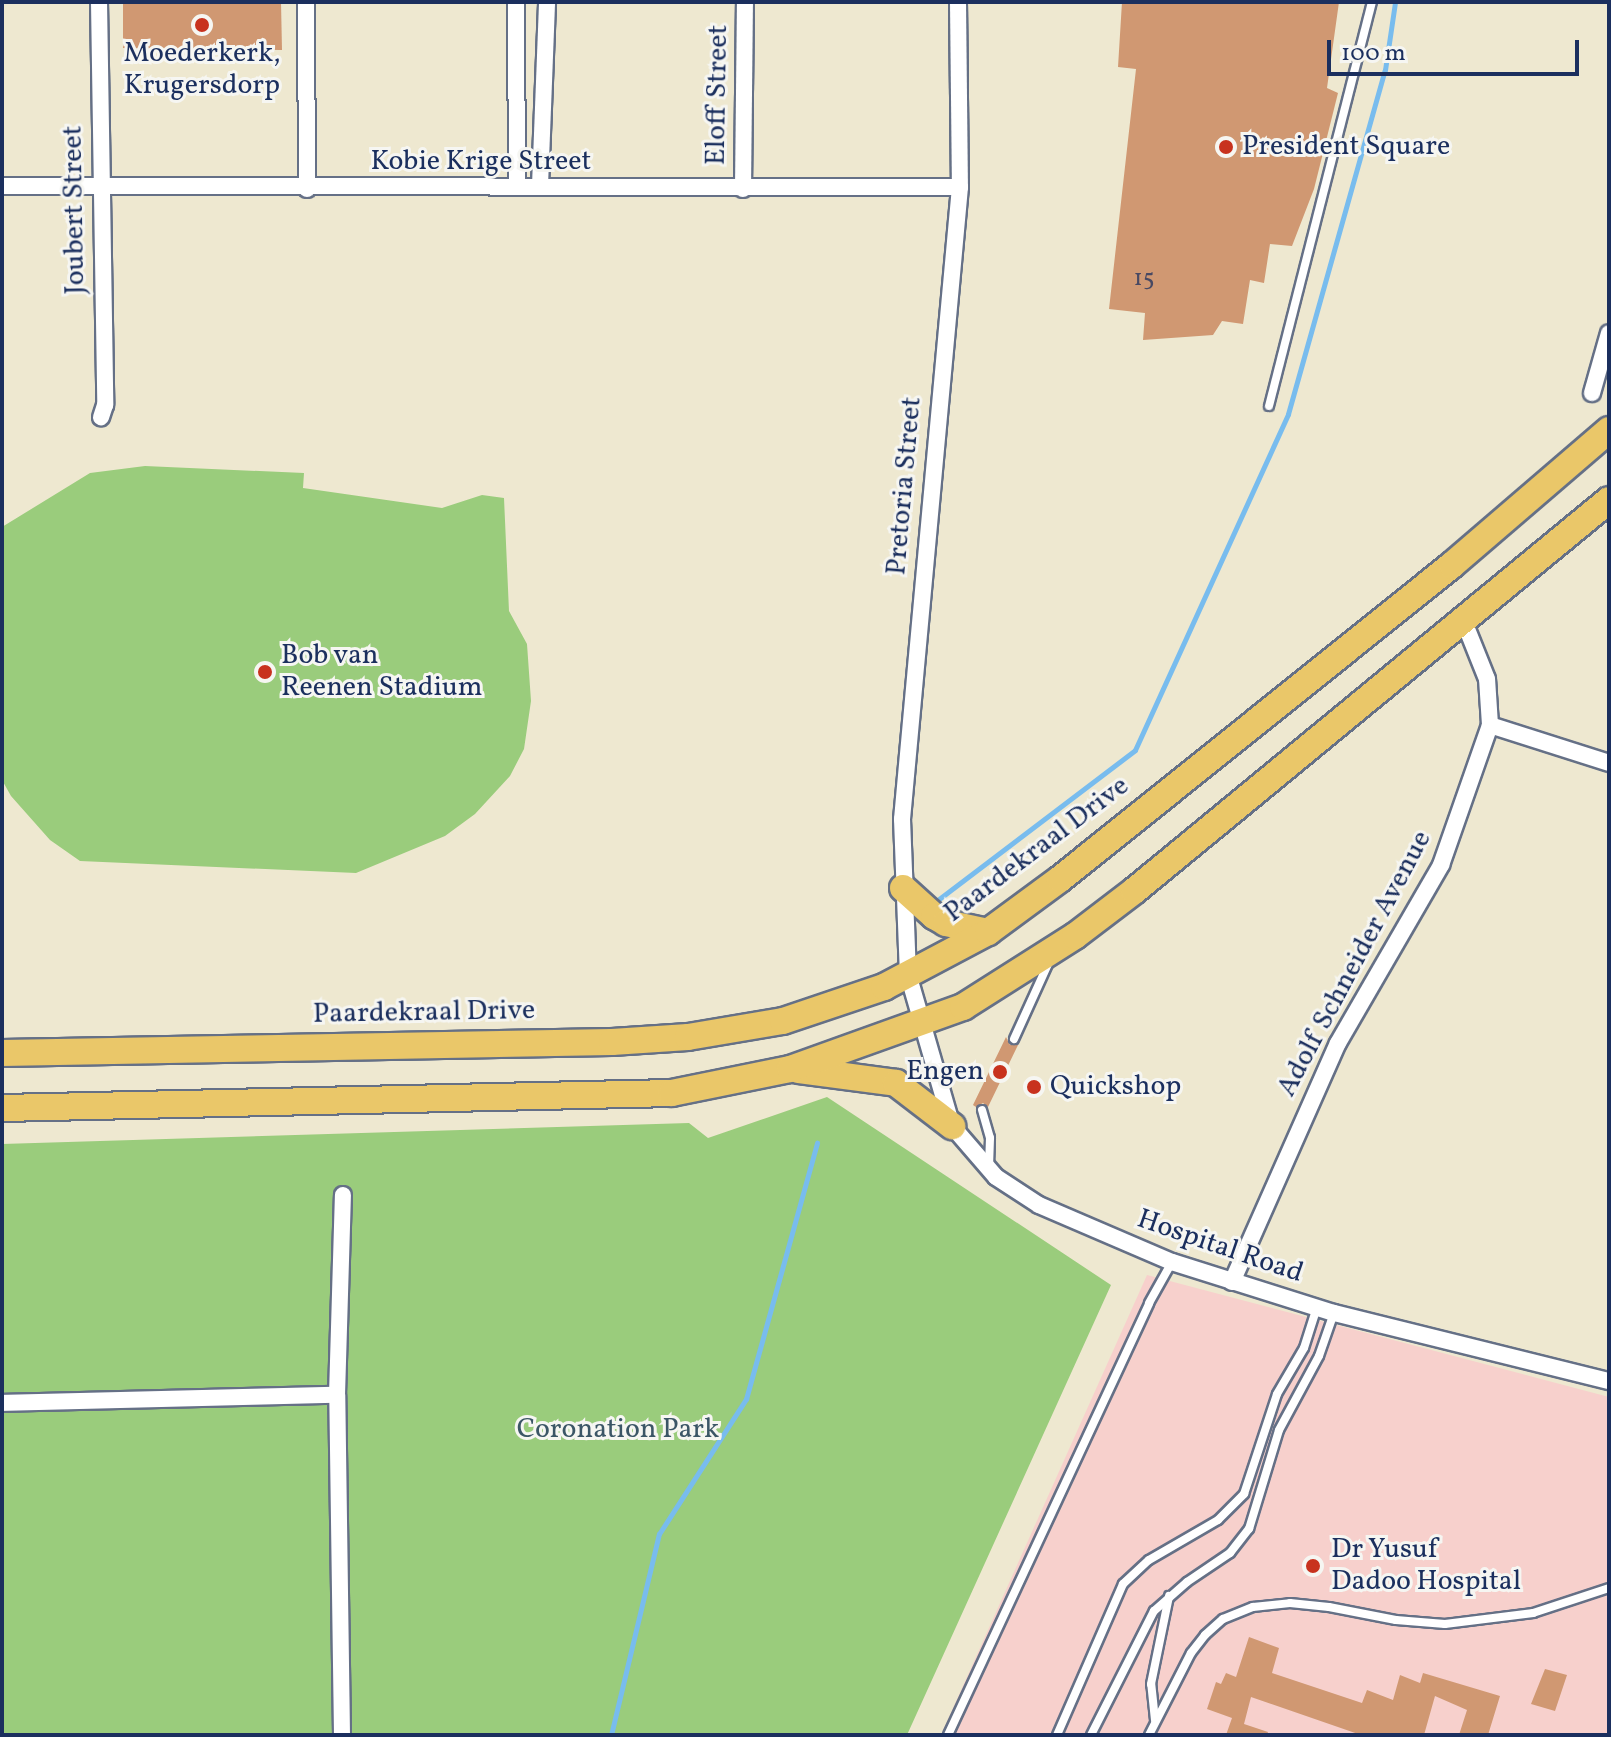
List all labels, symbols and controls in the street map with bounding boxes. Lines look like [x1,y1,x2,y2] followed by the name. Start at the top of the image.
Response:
[193,16,211,34] marker: Moederkerk, Krugersdorp
[1331,24,1583,74] scale bar
[700,26,736,164] street label: Eloff Street
[124,37,280,103] place label: Moederkerk, Krugersdorp
[1341,37,1406,71] text: 100 m
[57,125,93,295] street label: Joubert Street
[1242,130,1450,164] place label: President Square
[1217,138,1235,156] marker: President Square
[371,145,591,179] street label: Kobie Krige Street
[1134,266,1154,294] house number: 15
[880,395,930,577] street label: Pretoria Street
[281,639,482,705] place label: Bob van Reenen Stadium
[256,663,274,681] marker: Bob van Reenen Stadium
[938,770,1136,930] street label: Paardekraal Drive
[1271,827,1439,1101] street label: Adolf Schneider Avenue
[313,994,535,1032] street label: Paardekraal Drive
[906,1055,984,1089] place label: Engen
[991,1063,1009,1081] marker: Engen
[1050,1070,1181,1104] place label: Quickshop
[1025,1078,1043,1096] marker: Quickshop
[1133,1203,1307,1291] street label: Hospital Road
[517,1413,719,1447] park label: Coronation Park
[1331,1533,1521,1599] place label: Dr Yusuf Dadoo Hospital
[1302,1555,1324,1577] marker: Dr Yusuf Dadoo Hospital

